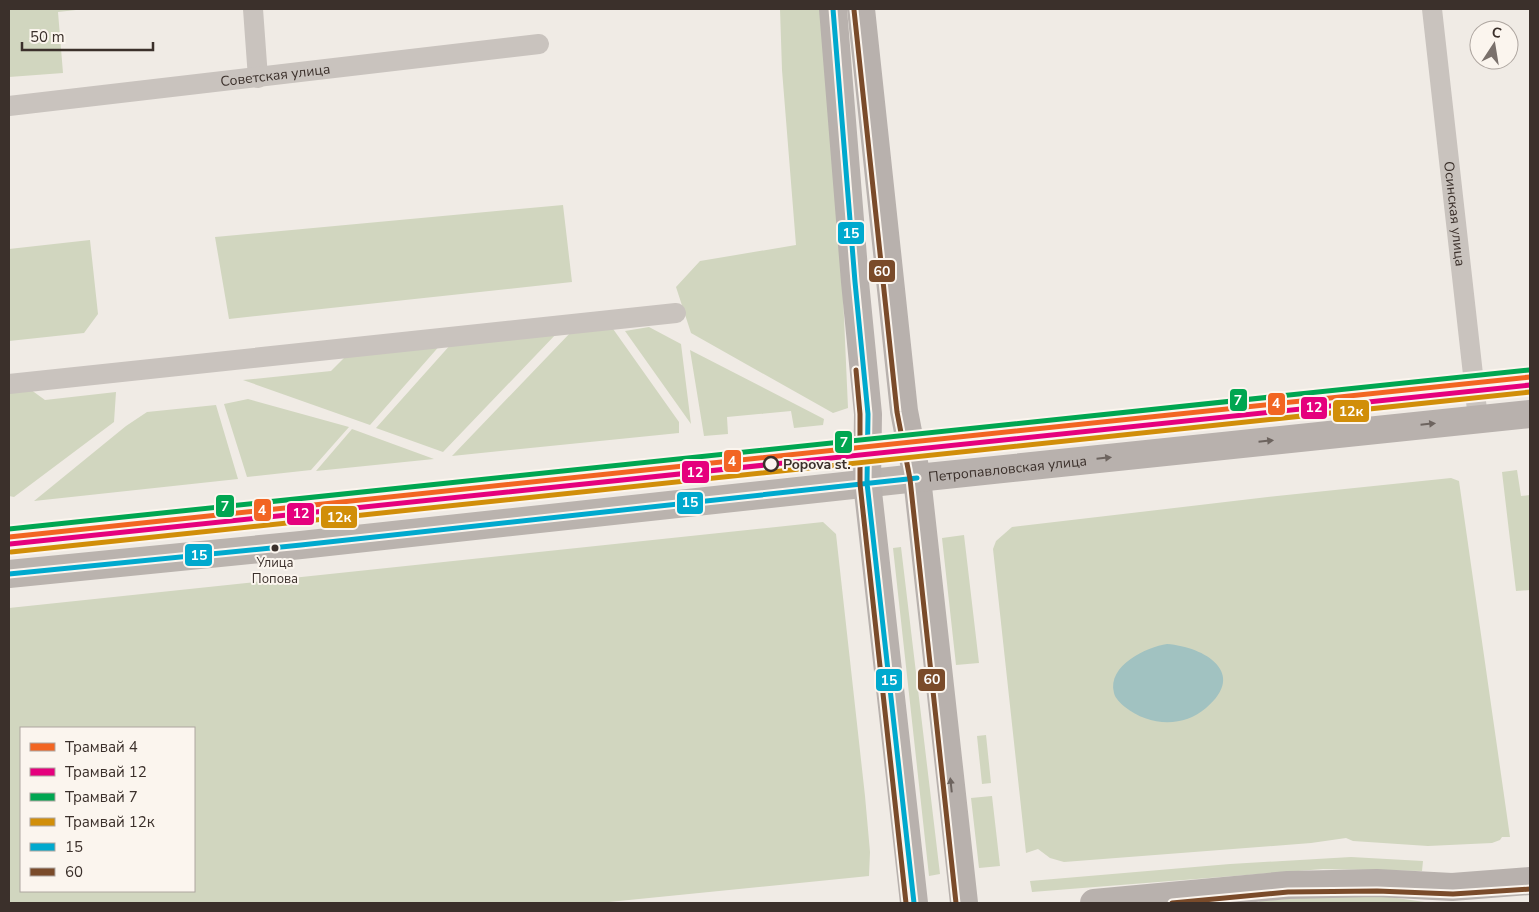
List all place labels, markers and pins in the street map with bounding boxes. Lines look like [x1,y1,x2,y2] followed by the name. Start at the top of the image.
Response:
[783,455,851,474] place label: Popova st.
[763,456,779,472] marker: Popova st.
[270,543,280,553] marker: Улица Попова
[252,554,298,588] place label: Улица Попова

